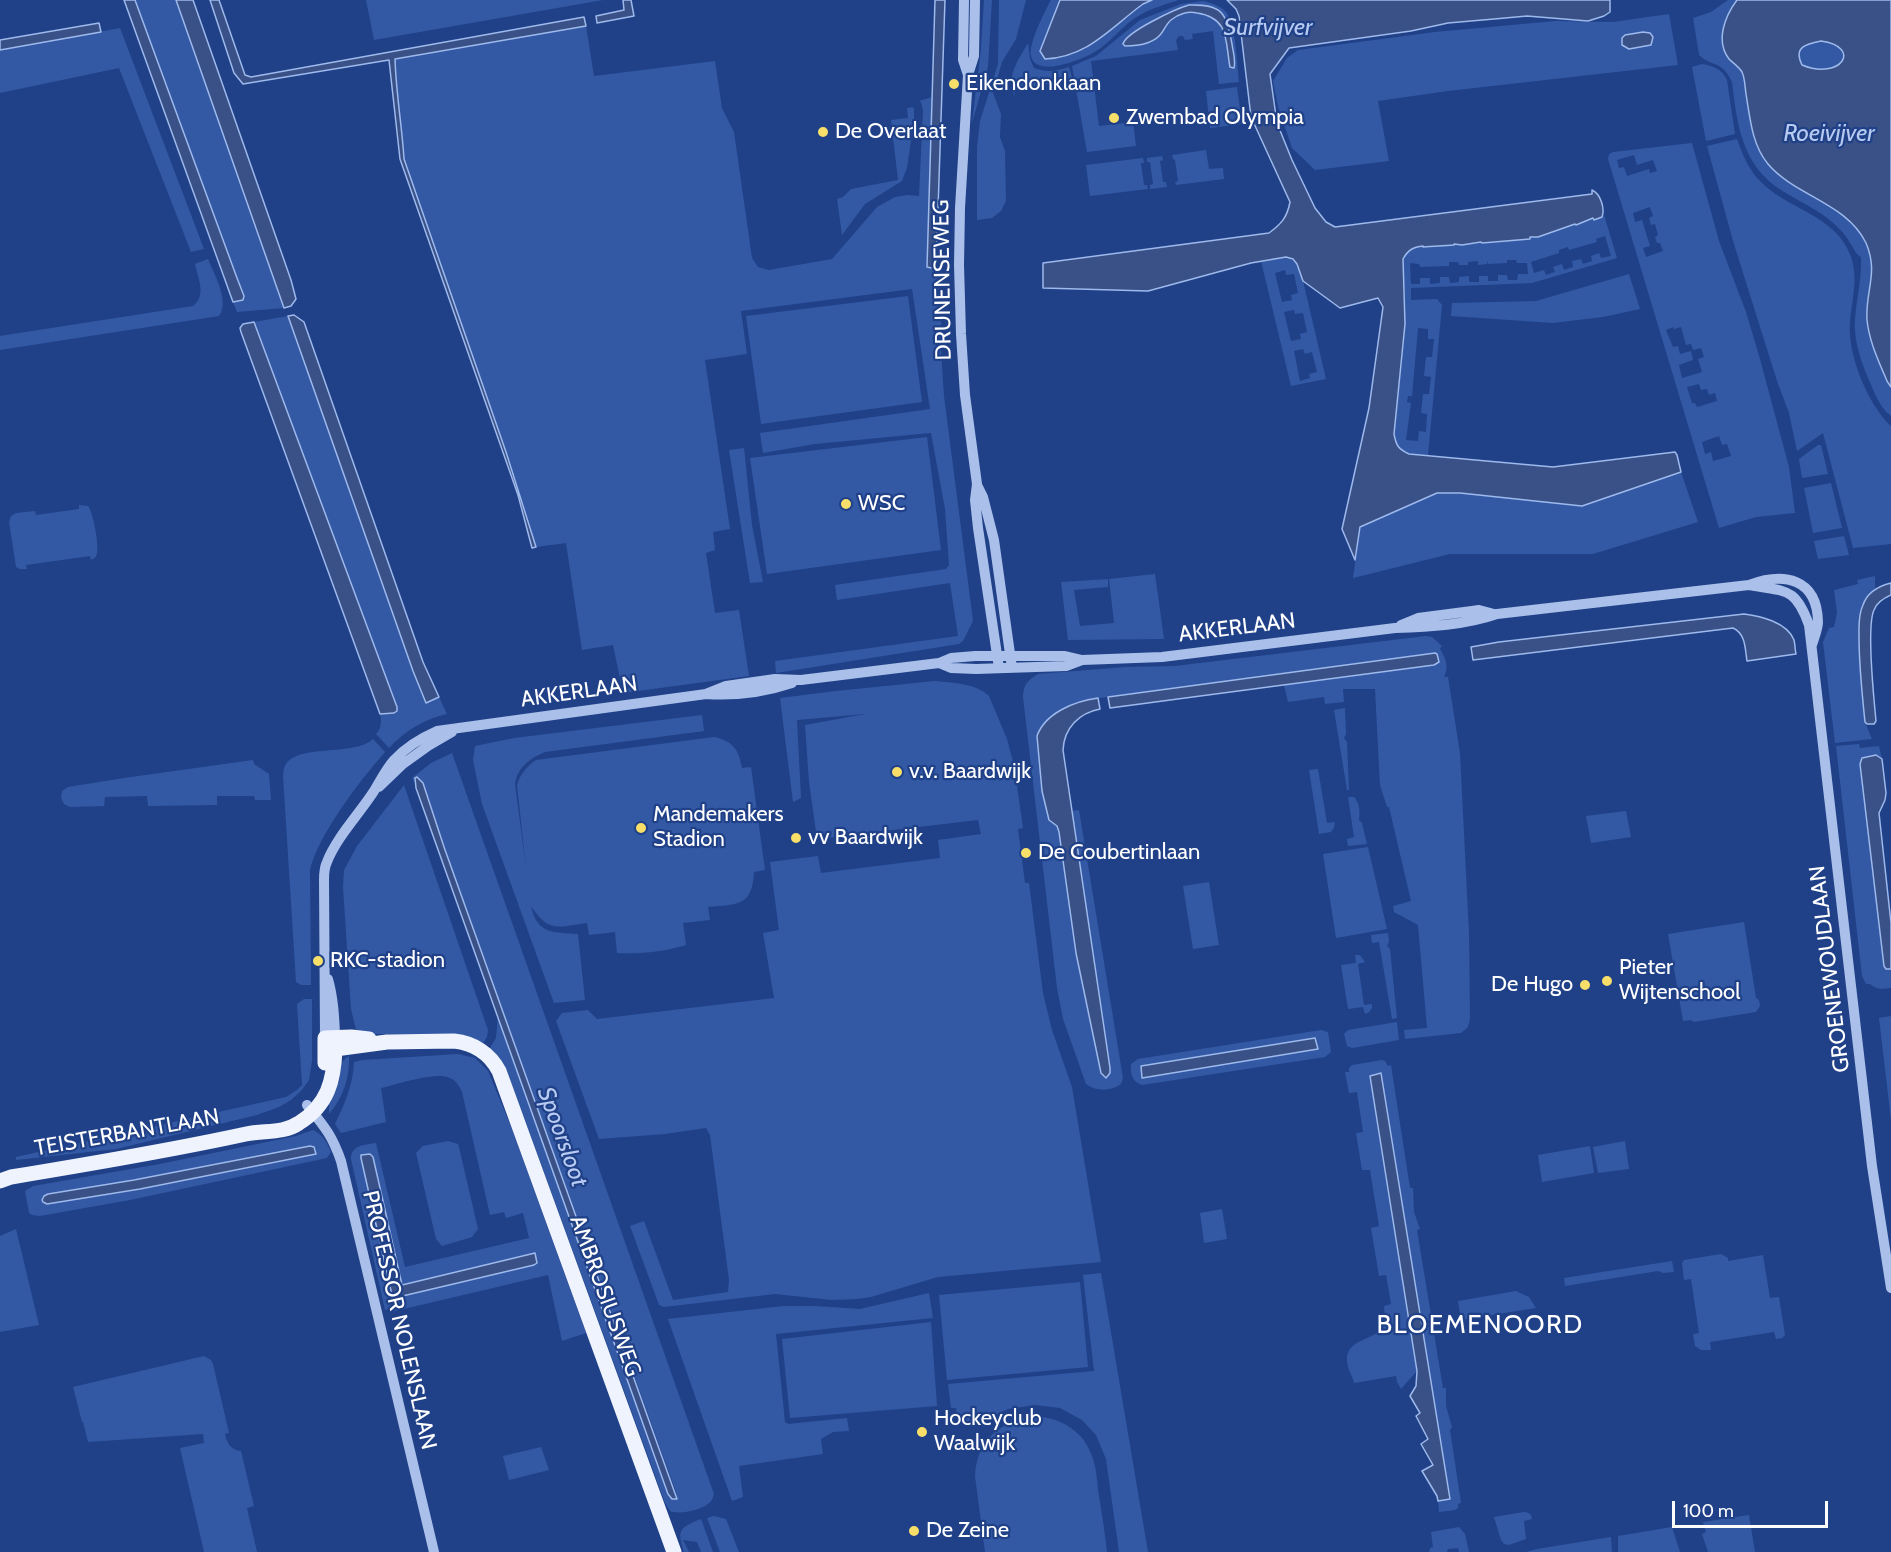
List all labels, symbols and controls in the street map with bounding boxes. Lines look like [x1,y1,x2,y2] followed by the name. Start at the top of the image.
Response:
[1224,14,1312,42] water label: Surfvijver
[966,71,1101,97] place label: Eikendonklaan
[947,77,961,91] marker: Eikendonklaan
[1126,105,1304,131] place label: Zwembad Olympia
[1107,111,1121,125] marker: Zwembad Olympia
[835,119,946,145] place label: De Overlaat
[1783,120,1875,148] water label: Roeivijver
[816,125,830,139] marker: De Overlaat
[928,199,958,361] street label: DRUNENSEWEG
[858,491,905,517] place label: WSC
[839,497,853,511] marker: WSC
[1177,608,1297,648] street label: AKKERLAAN
[519,671,639,713] street label: AKKERLAAN
[909,759,1031,785] place label: v.v. Baardwijk
[890,765,904,779] marker: v.v. Baardwijk
[653,802,784,854] place label: Mandemakers Stadion
[634,821,648,835] marker: Mandemakers Stadion
[808,825,923,851] place label: vv Baardwijk
[789,831,803,845] marker: vv Baardwijk
[1038,840,1200,866] place label: De Coubertinlaan
[1019,846,1033,860] marker: De Coubertinlaan
[1804,864,1856,1074] street label: GROENEWOUDLAAN
[330,948,445,974] place label: RKC-stadion
[311,954,325,968] marker: RKC-stadion
[1619,955,1740,1006] place label: Pieter Wijtenschool
[1491,972,1573,998] place label: De Hugo
[1600,974,1614,988] marker: Pieter Wijtenschool
[1578,978,1592,992] marker: De Hugo
[531,1083,593,1191] water label: Spoorsloot
[33,1104,221,1162] street label: TEISTERBANTLAAN
[356,1188,442,1452] street label: PROFESSOR NOLENSLAAN
[564,1212,646,1380] street label: AMBROSIUSWEG
[1376,1309,1584,1341] district label: BLOEMENOORD
[934,1406,1042,1458] place label: Hockeyclub Waalwijk
[915,1425,929,1439] marker: Hockeyclub Waalwijk
[1675,1489,1831,1527] scale bar
[1683,1500,1734,1522] text: 100 m
[926,1518,1009,1544] place label: De Zeine
[907,1524,921,1538] marker: De Zeine

